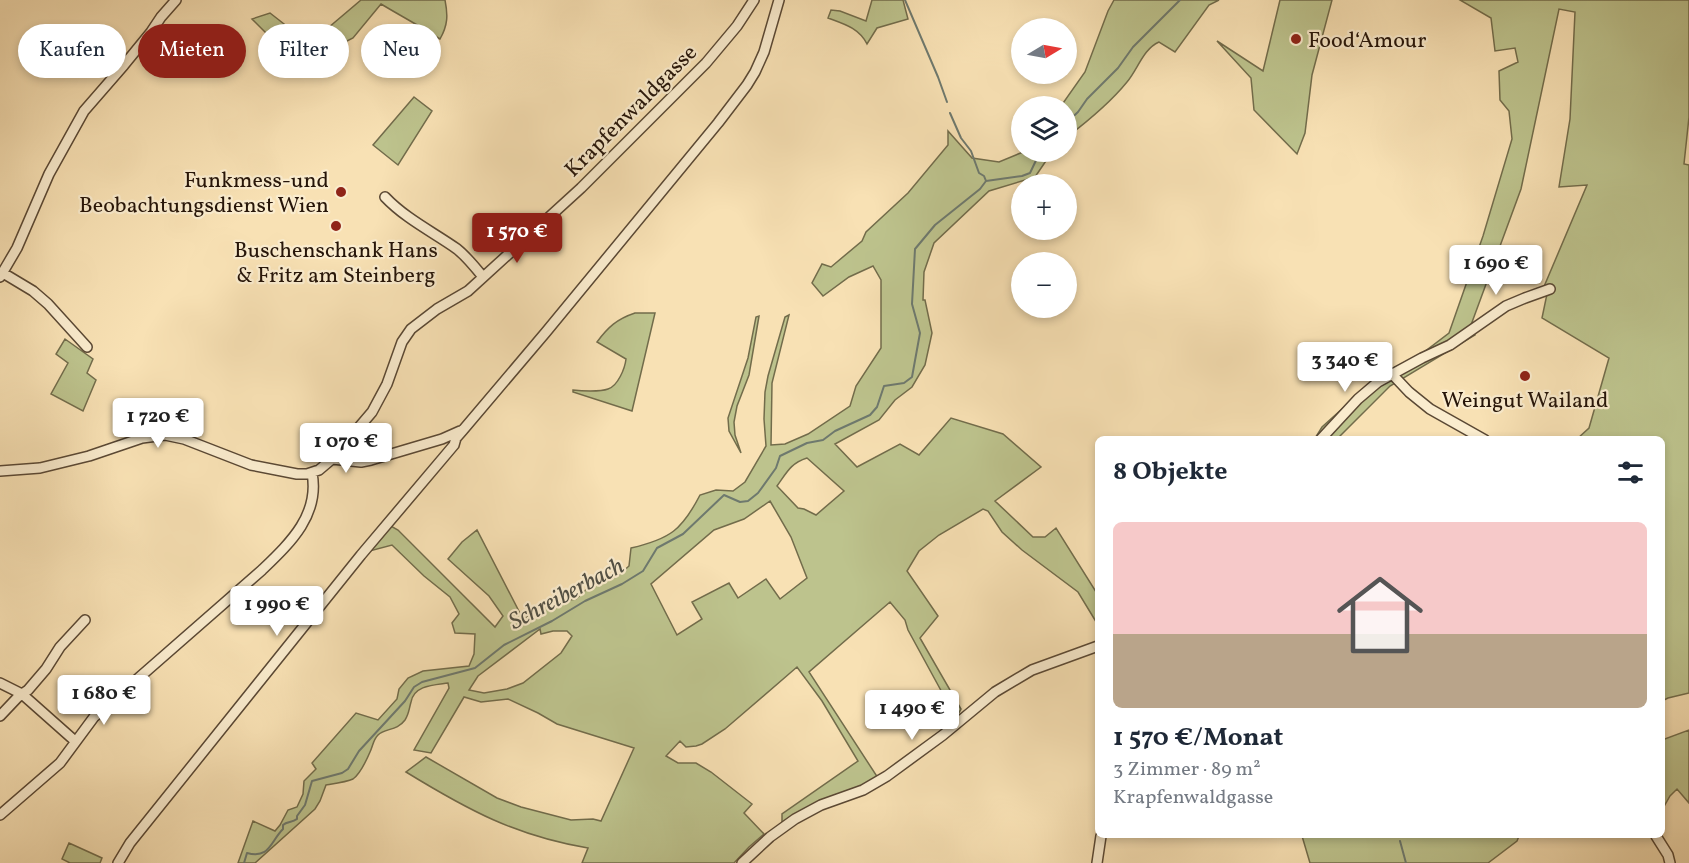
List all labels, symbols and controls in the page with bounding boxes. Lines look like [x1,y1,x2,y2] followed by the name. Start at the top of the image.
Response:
[1011,18,1077,84] north arrow
[1011,18,1077,318] map controls
[18,24,126,78] chip: Kaufen
[138,24,246,78] chip: Mieten
[258,24,349,78] chip: Filter
[361,24,441,78] chip: Neu
[1308,26,1426,57] place label: Food‘Amour
[1289,32,1303,46] marker: Food‘Amour
[558,38,705,185] street label: Krapfenwaldgasse
[1011,96,1077,162] button: layers
[79,166,329,222] place label: Funkmess-und Beobachtungsdienst Wien
[1011,174,1077,240] button: +
[334,185,348,199] marker: Funkmess-und Beobachtungsdienst Wien
[462,213,572,264] pin: 1 570 €
[486,218,548,246] text: 1 570 €
[329,219,343,233] marker: Buschenschank Hans & Fritz am Steinberg
[234,236,438,292] place label: Buschenschank Hans & Fritz am Steinberg
[1441,245,1551,296] pin: 1 690 €
[1463,250,1529,278] text: 1 690 €
[1011,252,1077,318] button: −
[1290,342,1400,393] pin: 3 340 €
[1311,347,1379,375] text: 3 340 €
[1518,369,1532,383] marker: Weingut Wailand
[1442,386,1608,417] place label: Weingut Wailand
[103,398,213,449] pin: 1 720 €
[127,403,189,431] text: 1 720 €
[291,423,401,474] pin: 1 070 €
[314,428,378,456] text: 1 070 €
[1113,454,1227,490] text: 8 Objekte
[1614,456,1647,489] icon: filters
[503,550,631,639] water label: Schreiberbach
[1326,561,1434,669] icon: home
[222,586,332,637] pin: 1 990 €
[244,591,310,619] text: 1 990 €
[49,675,159,726] pin: 1 680 €
[72,680,136,708] text: 1 680 €
[857,690,967,741] pin: 1 490 €
[879,695,945,723] text: 1 490 €
[1113,720,1283,756] text: 1 570 €/Monat
[1113,756,1261,784] text: 3 Zimmer · 89 m²
[1113,784,1273,812] text: Krapfenwaldgasse

